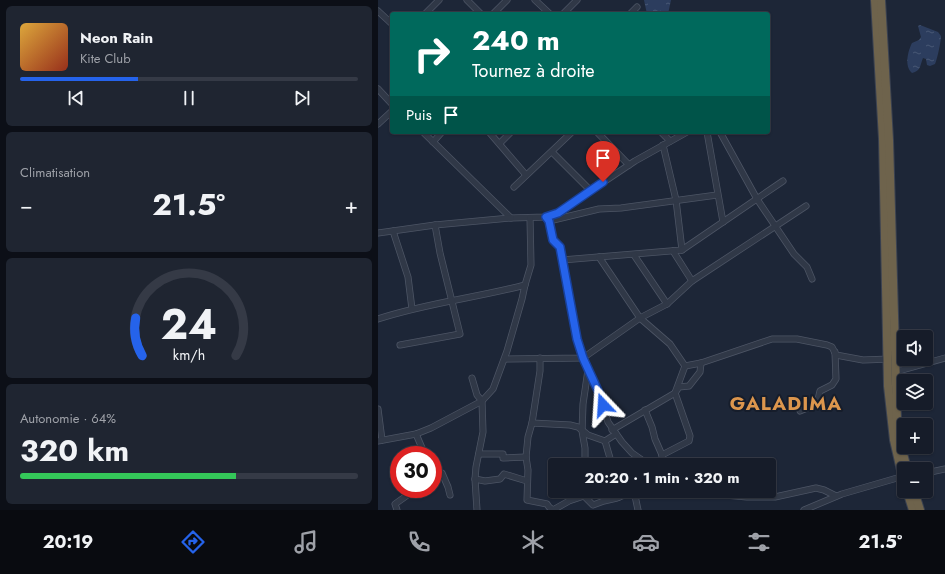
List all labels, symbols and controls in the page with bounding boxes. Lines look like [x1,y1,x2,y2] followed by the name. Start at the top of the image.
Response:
[472,20,560,61] text: 240 m
[80,27,153,49] text: Neon Rain
[406,28,458,80] icon: right
[80,49,131,68] text: Kite Club
[472,58,595,84] text: Tournez à droite
[65,87,87,109] icon: previous
[178,87,200,109] icon: pause
[291,87,313,109] icon: next
[406,104,432,126] text: Puis
[440,104,462,126] icon: arrive
[586,141,620,182] pin
[592,147,614,169] icon: arrive
[20,163,90,182] text: Climatisation
[152,183,225,226] text: 21.5°
[20,189,33,221] text: −
[344,189,358,221] text: +
[161,294,217,355] text: 24
[897,330,933,498] map controls
[897,330,933,366] button: sound
[173,345,205,365] text: km/h
[897,374,933,410] button: layers
[582,384,624,426] position arrow
[730,390,842,417] district label: GALADIMA
[20,409,116,428] text: Autonomie · 64%
[897,418,933,454] button: +
[20,429,129,472] text: 320 km
[390,446,442,498] speed limit sign: 30
[897,462,933,498] button: −
[584,467,740,489] text: 20:20 · 1 min · 320 m
[179,528,207,556] icon: directions
[292,528,320,556] icon: music
[405,528,433,556] icon: phone
[519,528,547,556] icon: climate
[632,528,660,556] icon: car
[745,528,773,556] icon: filters
[43,529,93,555] text: 20:19
[859,529,902,555] text: 21.5°

